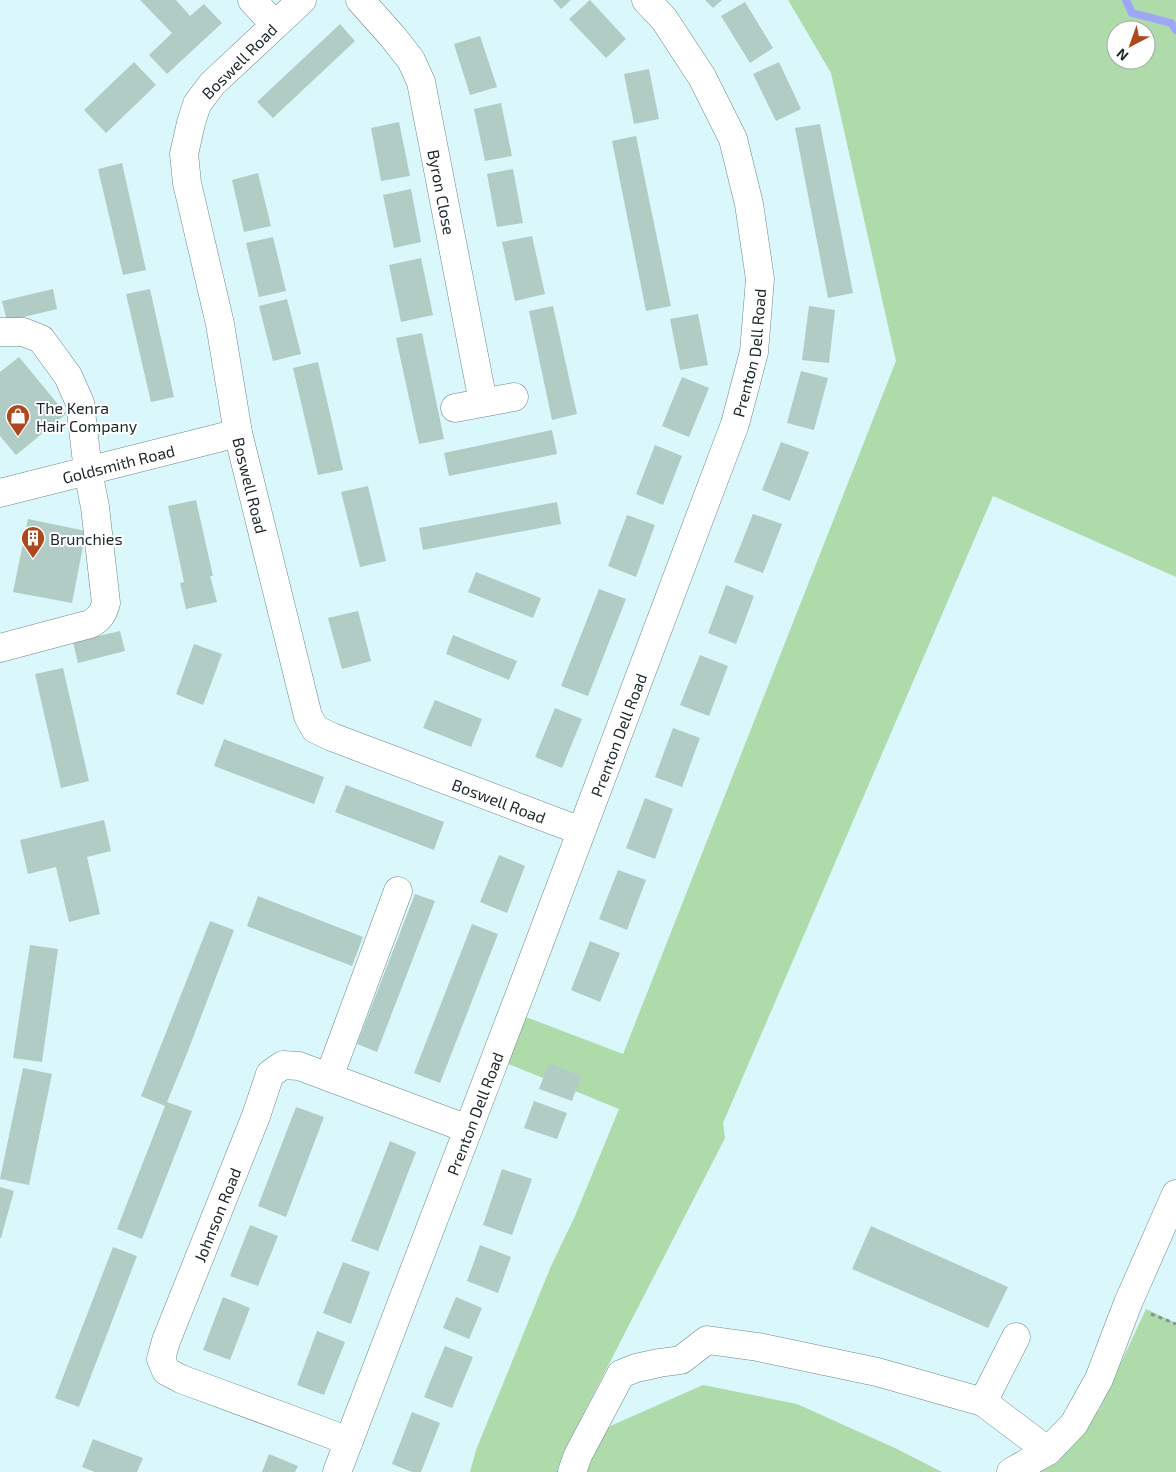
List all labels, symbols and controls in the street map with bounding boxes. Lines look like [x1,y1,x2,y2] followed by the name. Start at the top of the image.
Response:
[197,19,281,103] street label: Boswell Road
[1106,20,1156,70] north arrow
[1113,45,1132,65] text: N
[425,148,460,236] street label: Byron Close
[728,288,769,419] street label: Prenton Dell Road
[36,398,138,435] place label: The Kenra Hair Company
[5,403,31,437] shop icon: The Kenra Hair Company
[230,435,272,535] street label: Boswell Road
[60,440,176,486] street label: Goldsmith Road
[20,525,46,559] building icon: Brunchies
[50,529,123,548] place label: Brunchies
[586,670,650,799] street label: Prenton Dell Road
[450,774,549,826] street label: Boswell Road
[442,1049,506,1178] street label: Prenton Dell Road
[189,1164,244,1265] street label: Johnson Road

